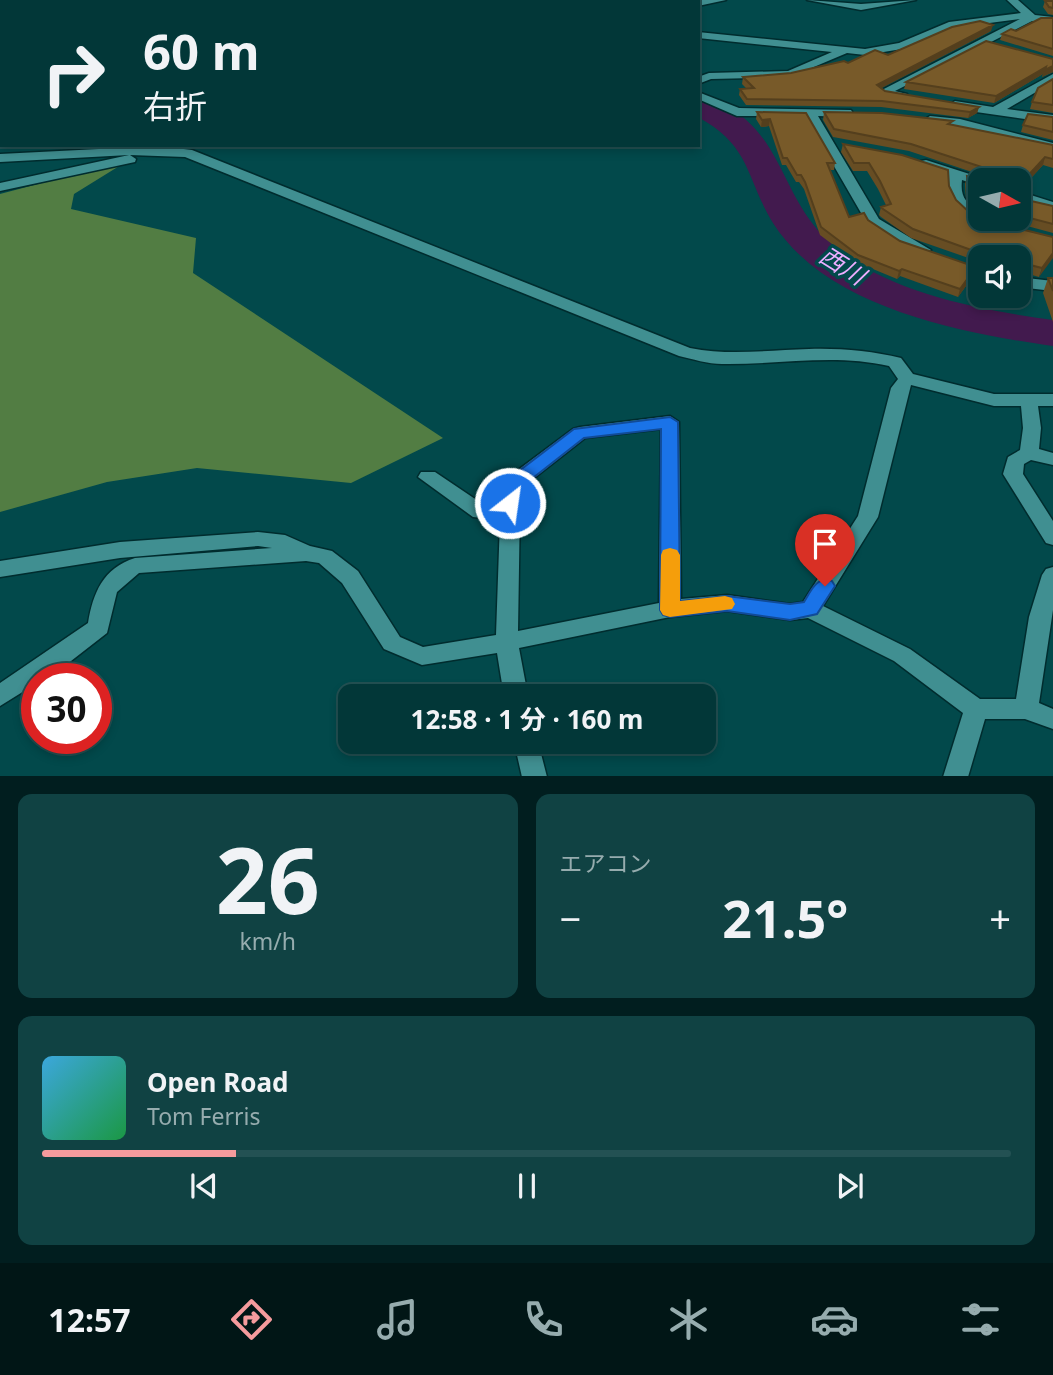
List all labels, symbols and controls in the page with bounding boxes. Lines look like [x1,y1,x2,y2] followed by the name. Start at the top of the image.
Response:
[143,18,260,84] text: 60 m
[28,28,119,119] icon: right
[143,84,207,127] text: 右折
[968,168,1031,231] north arrow
[968,168,1031,308] map controls
[814,238,875,293] water label: 西川
[968,245,1031,308] button: sound
[473,466,547,540] position arrow
[795,514,855,586] pin
[806,525,844,563] icon: arrive
[21,663,112,754] speed limit sign: 30
[411,701,643,737] text: 12:58 · 1 分 · 160 m
[216,817,320,941] text: 26
[560,847,652,879] text: エアコン
[722,882,848,953] text: 21.5°
[560,892,581,944] text: −
[989,892,1011,944] text: +
[239,925,296,957] text: km/h
[147,1064,289,1100] text: Open Road
[147,1100,260,1132] text: Tom Ferris
[185,1167,223,1205] icon: previous
[508,1167,546,1205] icon: pause
[831,1167,869,1205] icon: next
[227,1295,276,1344] icon: directions
[373,1295,422,1344] icon: music
[519,1295,568,1344] icon: phone
[664,1295,713,1344] icon: climate
[810,1295,859,1344] icon: car
[956,1295,1005,1344] icon: filters
[48,1298,131,1341] text: 12:57

